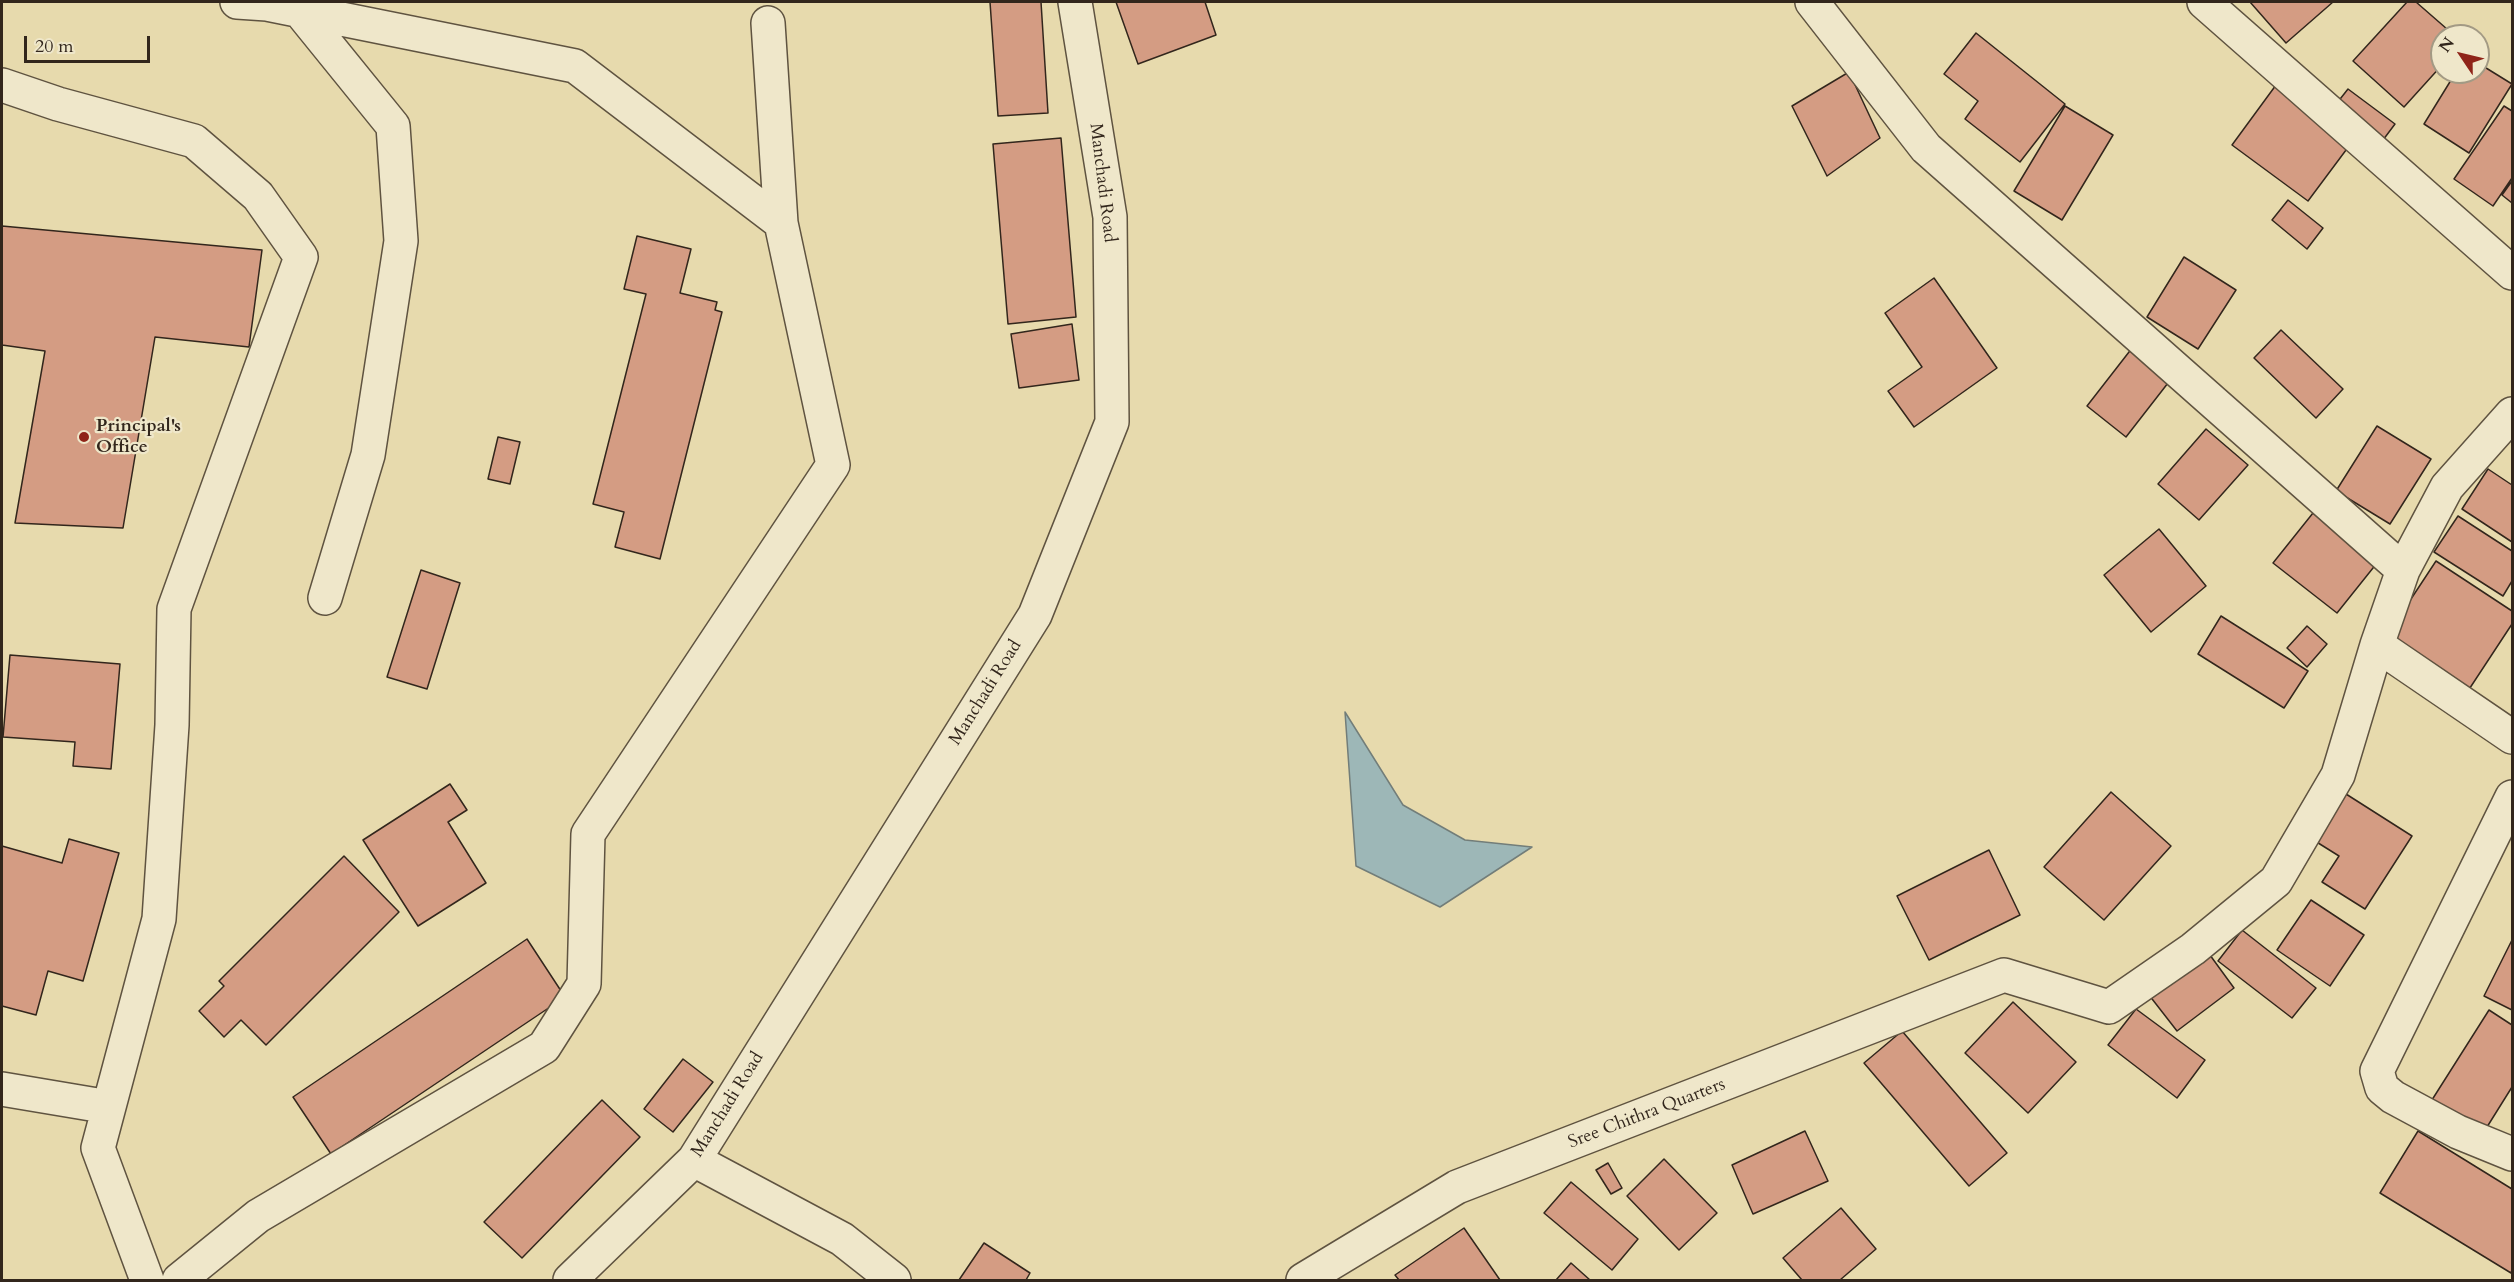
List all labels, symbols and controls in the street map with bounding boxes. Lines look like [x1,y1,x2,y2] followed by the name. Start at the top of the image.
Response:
[27,24,153,62] scale bar
[2430,24,2490,84] north arrow
[2434,33,2460,57] text: N
[35,34,74,59] text: 20 m
[1084,122,1120,244] street label: Manchadi Road
[96,416,181,458] place label: Principal's Office
[77,430,91,444] marker: Principal's Office
[945,636,1027,750] street label: Manchadi Road
[687,1048,769,1162] street label: Manchadi Road
[1565,1074,1729,1154] street label: Sree Chithra Quarters

